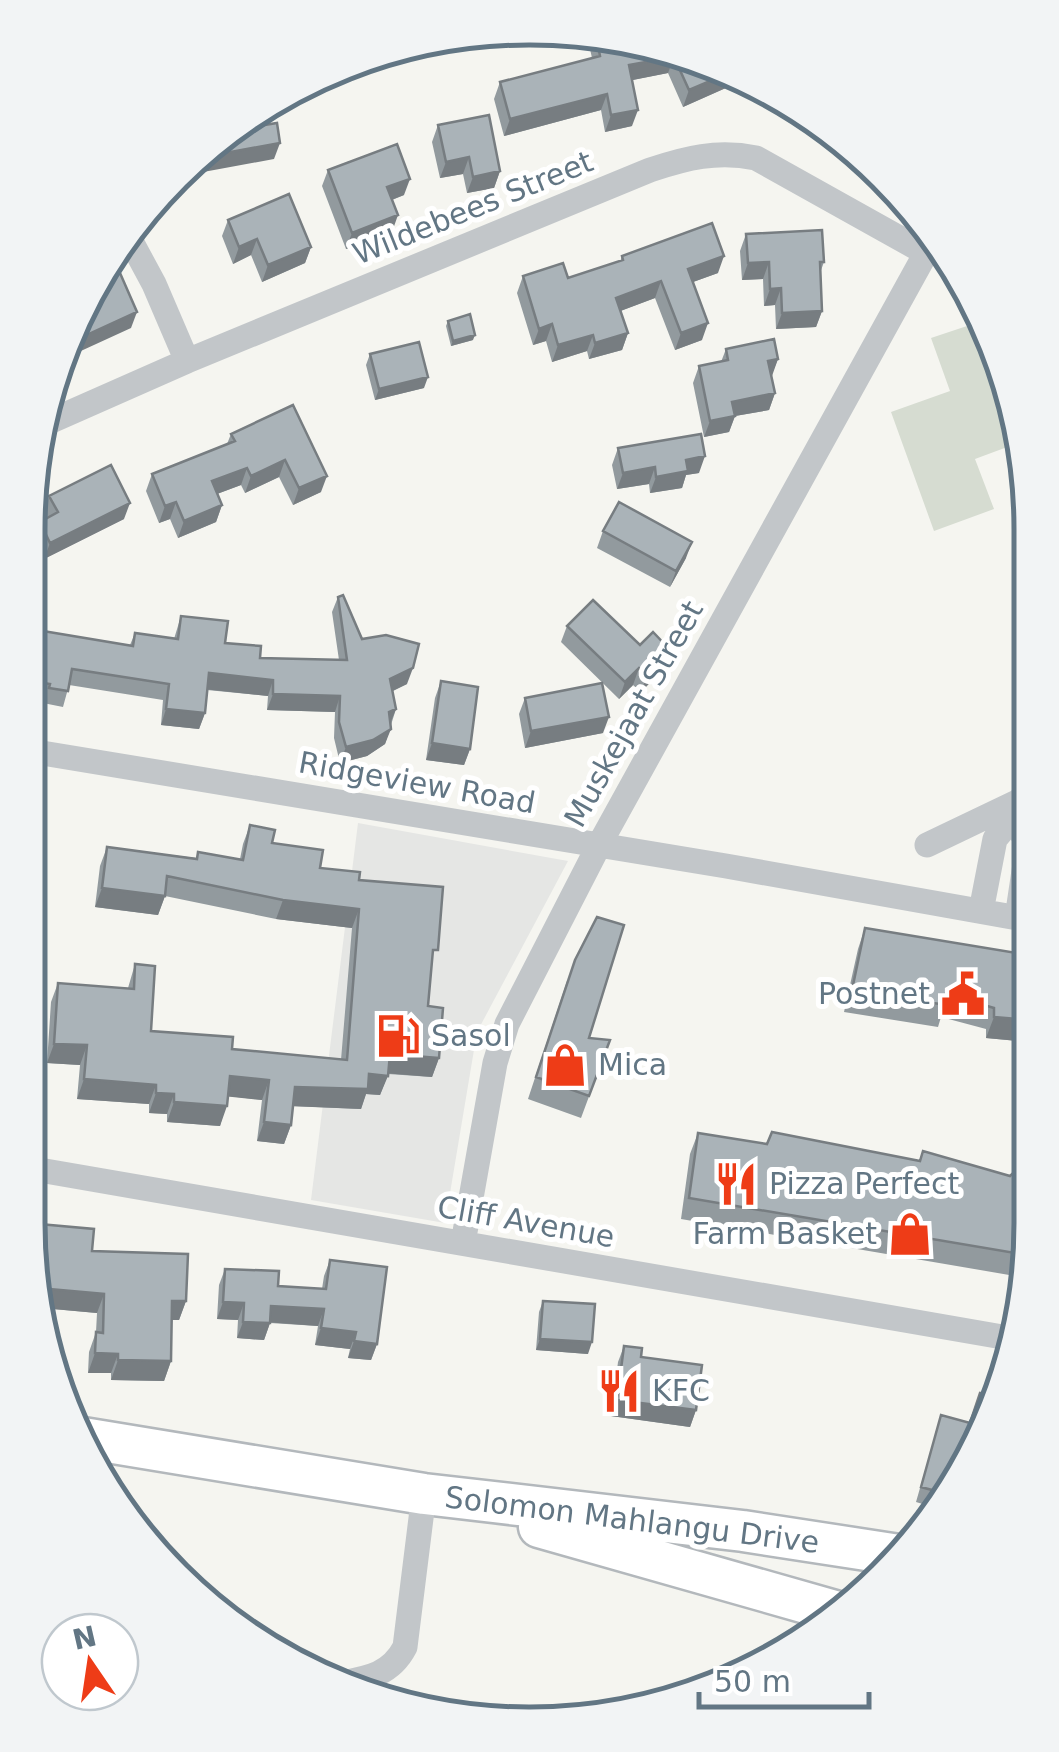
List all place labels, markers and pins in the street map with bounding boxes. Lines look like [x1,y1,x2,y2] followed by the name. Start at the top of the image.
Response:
[939,970,987,1018] public building icon: Postnet
[818,976,930,1011] place label: Postnet
[374,1012,422,1060] fuel station icon: Sasol
[431,1018,511,1053] place label: Sasol
[541,1041,589,1089] shop icon: Mica
[598,1047,667,1082] place label: Mica
[712,1160,760,1208] restaurant icon: Pizza Perfect
[769,1166,960,1201] place label: Pizza Perfect
[886,1210,934,1258] shop icon: Farm Basket
[692,1216,877,1251] place label: Farm Basket
[595,1367,643,1415] restaurant icon: KFC
[652,1373,710,1408] place label: KFC

